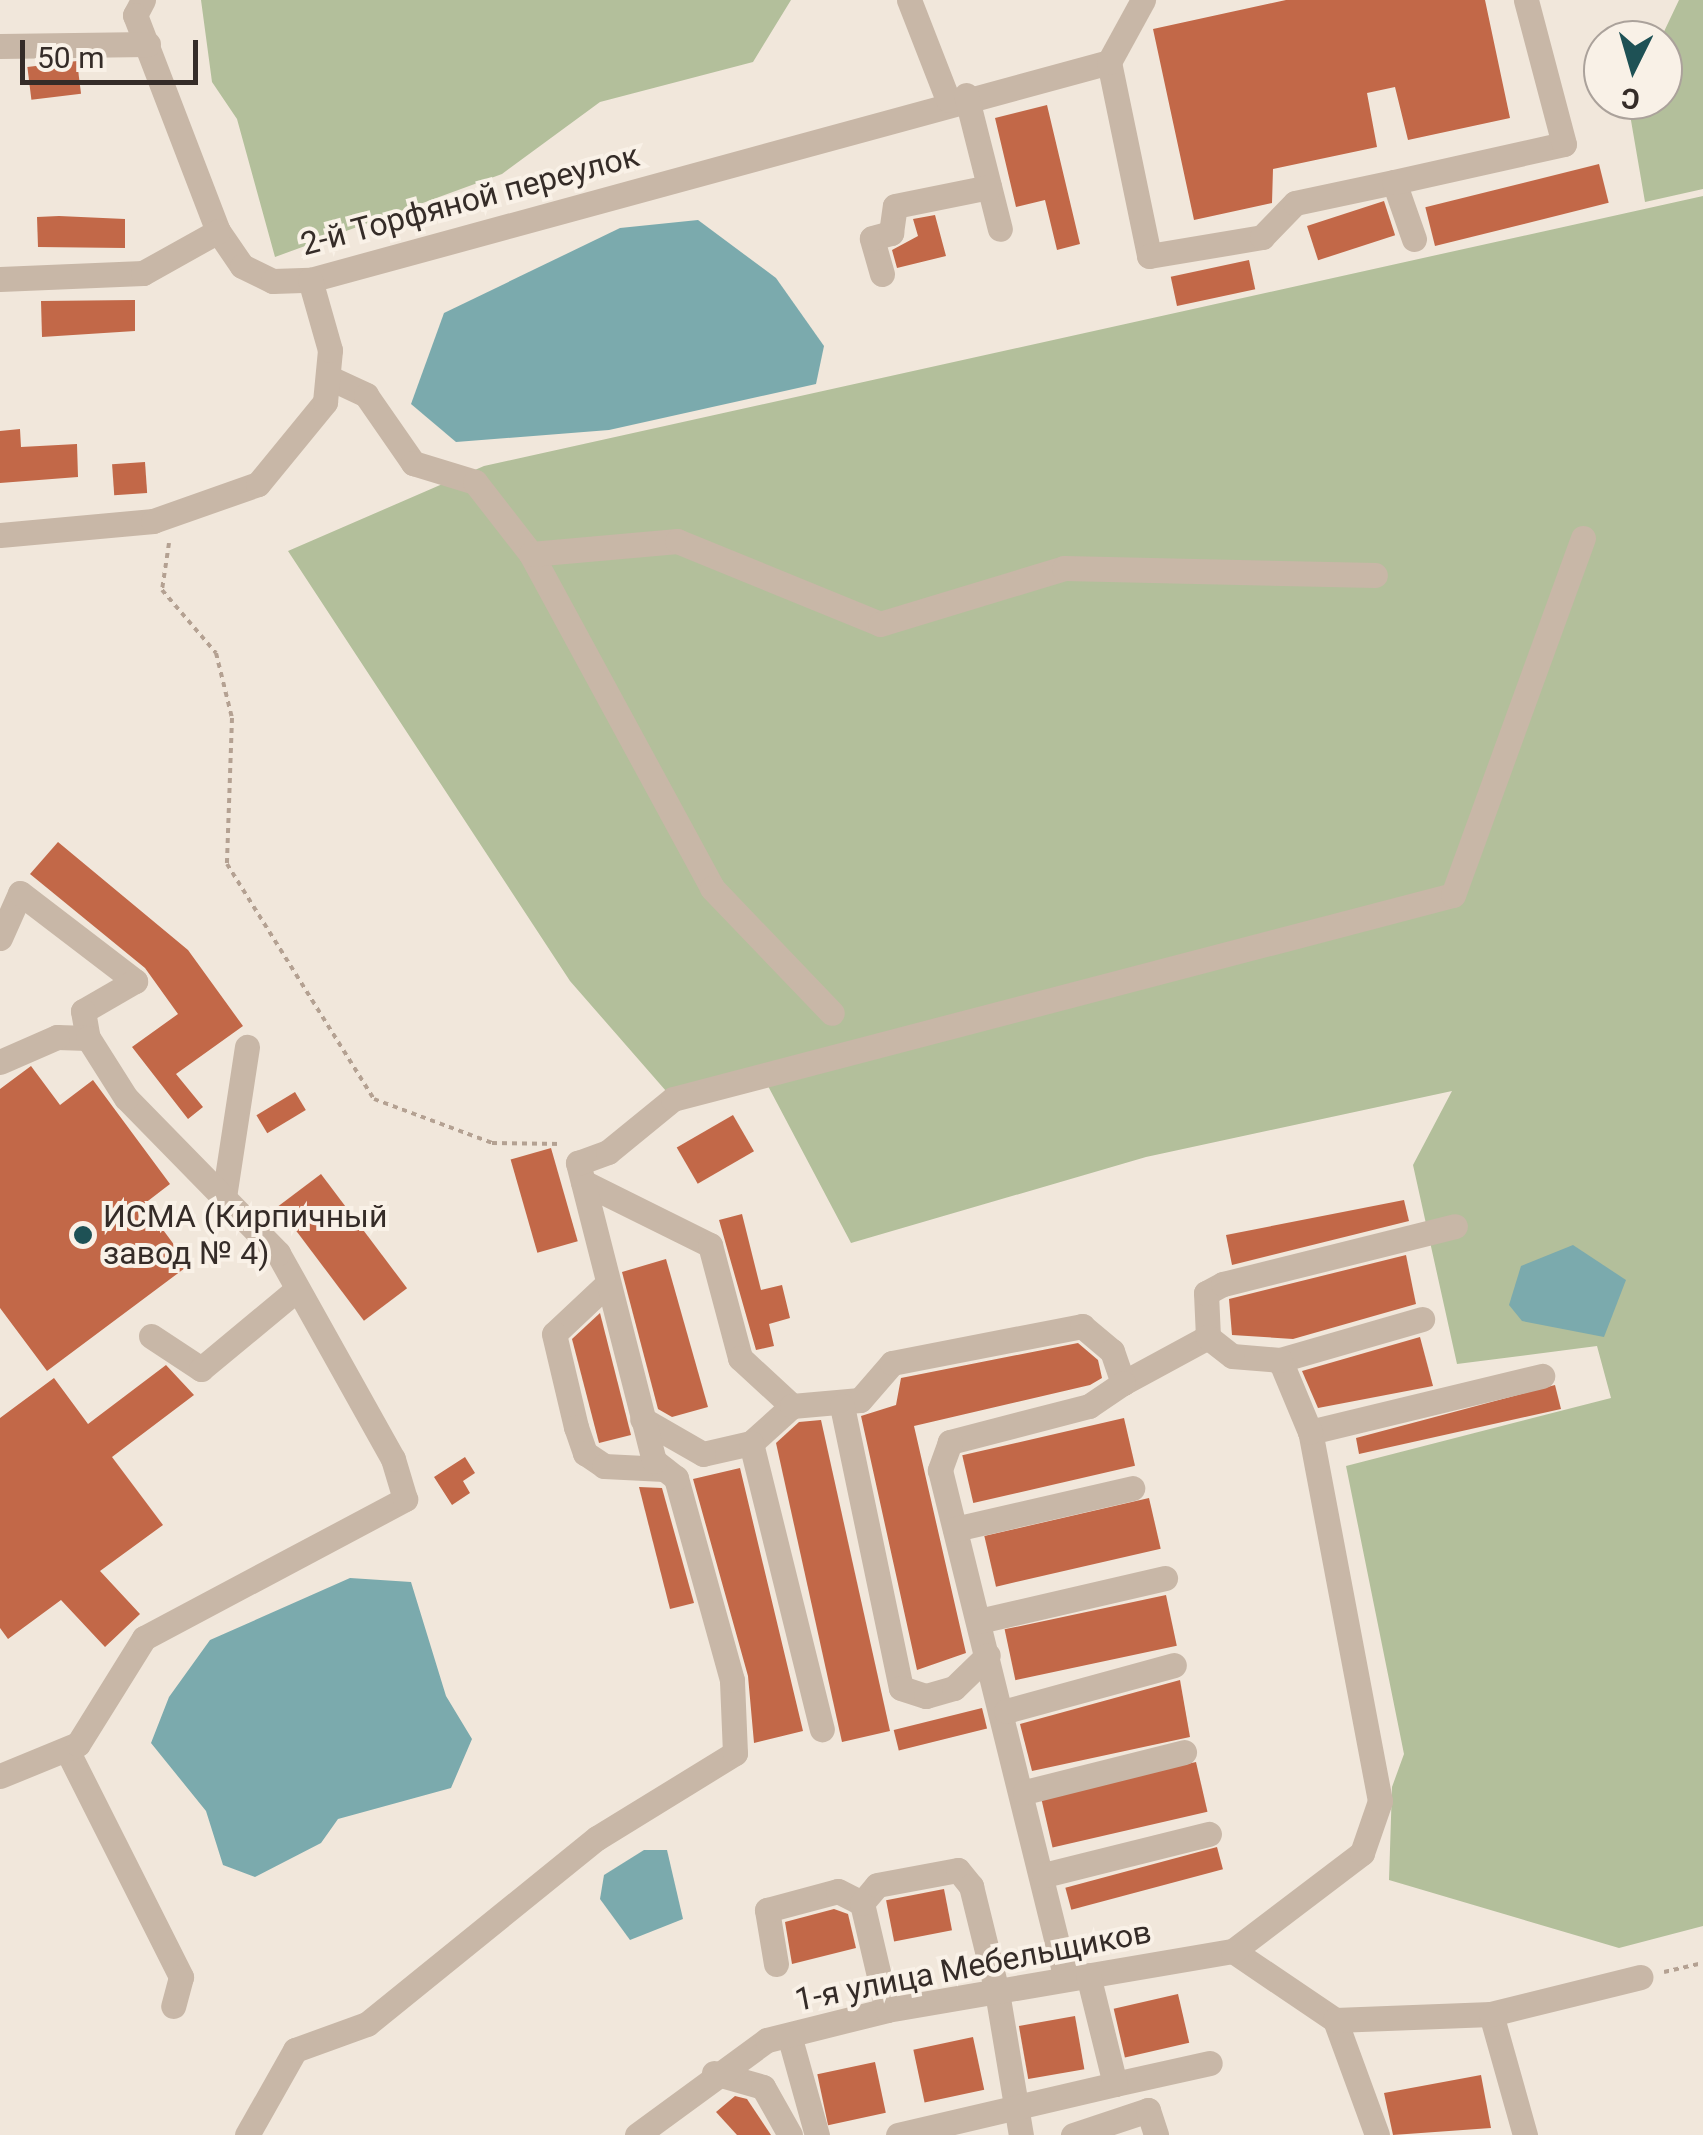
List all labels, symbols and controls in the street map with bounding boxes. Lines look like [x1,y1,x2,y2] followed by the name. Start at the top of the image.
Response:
[25,20,202,82] scale bar
[1583,20,1683,120] north arrow
[37,40,104,75] text: 50 m
[1620,81,1641,116] text: С
[296,136,644,264] street label: 2-й Торфяной переулок
[103,1198,387,1273] place label: ИСМА (Кирпичный завод № 4)
[72,1224,94,1246] marker: ИСМА (Кирпичный завод № 4)
[792,1913,1154,2019] street label: 1-я улица Мебельщиков

